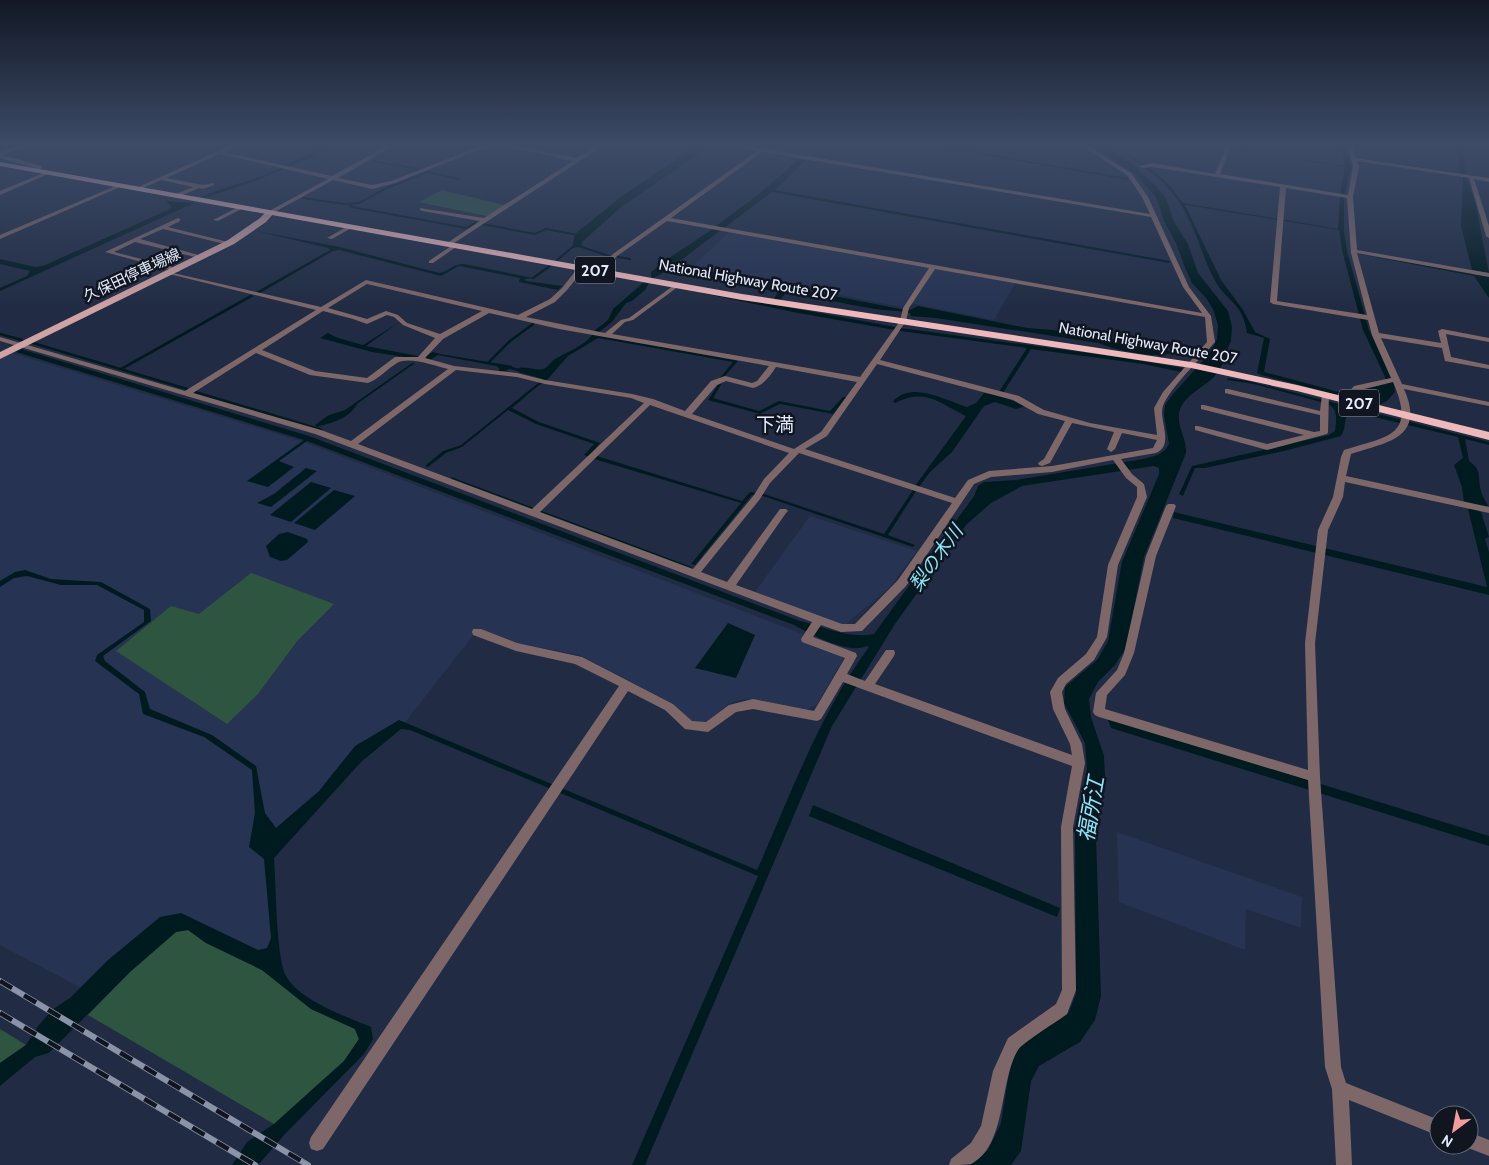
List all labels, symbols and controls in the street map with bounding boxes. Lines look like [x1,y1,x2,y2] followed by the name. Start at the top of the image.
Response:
[81,245,183,305] street label: 久保田停車場線
[657,255,839,305] street label: National Highway Route 207
[575,256,615,284] road number: 207
[1057,318,1239,368] street label: National Highway Route 207
[1339,389,1379,416] road number: 207
[756,413,794,436] district label: 下満
[904,519,969,596] water label: 梨の木川
[1072,772,1110,844] water label: 福所江
[1429,1105,1479,1155] north arrow
[1438,1131,1456,1151] text: N

